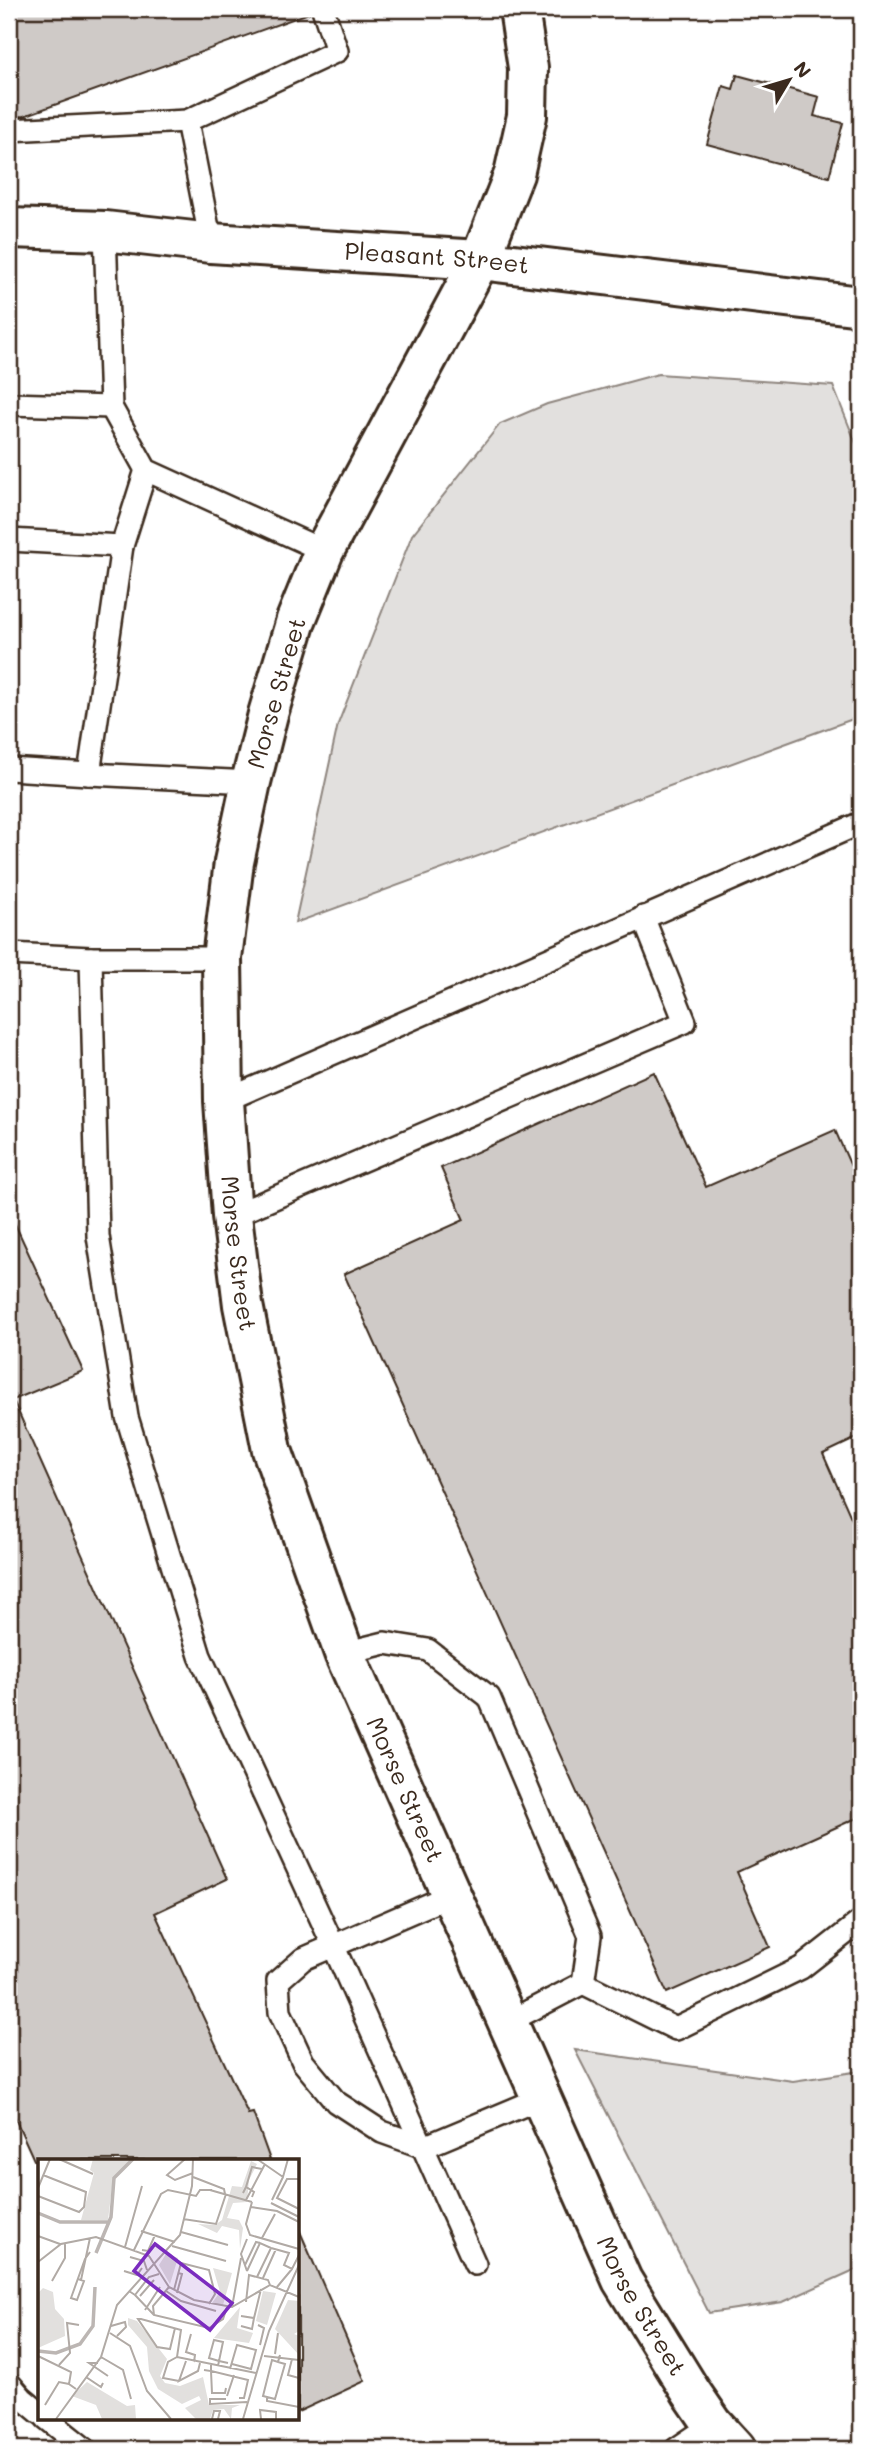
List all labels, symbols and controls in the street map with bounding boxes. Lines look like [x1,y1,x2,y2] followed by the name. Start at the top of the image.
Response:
[754,46,824,116] north arrow
[789,56,817,83] text: N
[344,234,531,280] street label: Pleasant Street
[239,613,312,772] street label: Morse Street
[215,1175,265,1333] street label: Morse Street
[360,1712,452,1867] street label: Morse Street
[38,2159,299,2420] inset map
[591,2231,694,2381] street label: Morse Street

